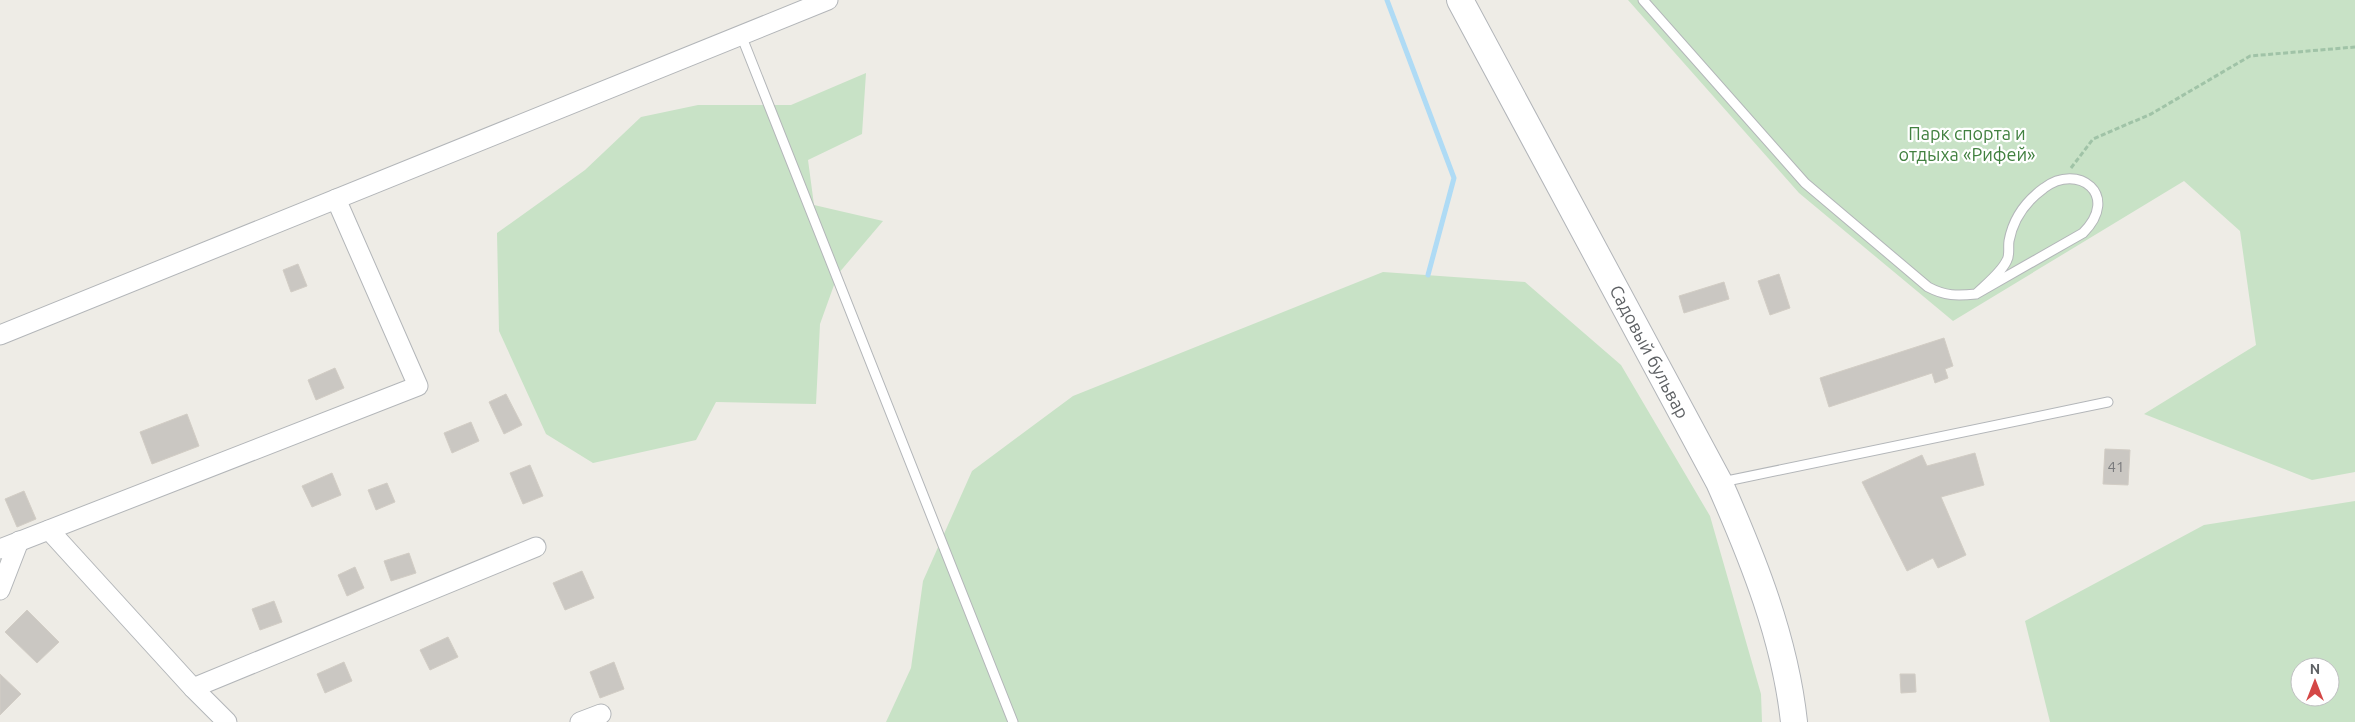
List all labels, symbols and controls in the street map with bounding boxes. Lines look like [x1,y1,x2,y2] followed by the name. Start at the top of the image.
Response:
[1898,123,2036,164] park label: Парк спорта и отдыха «Рифей»
[1606,282,1693,422] street label: Садовый бульвар
[2108,458,2124,475] house number: 41
[2290,657,2340,707] north arrow
[2310,661,2320,677] text: N

